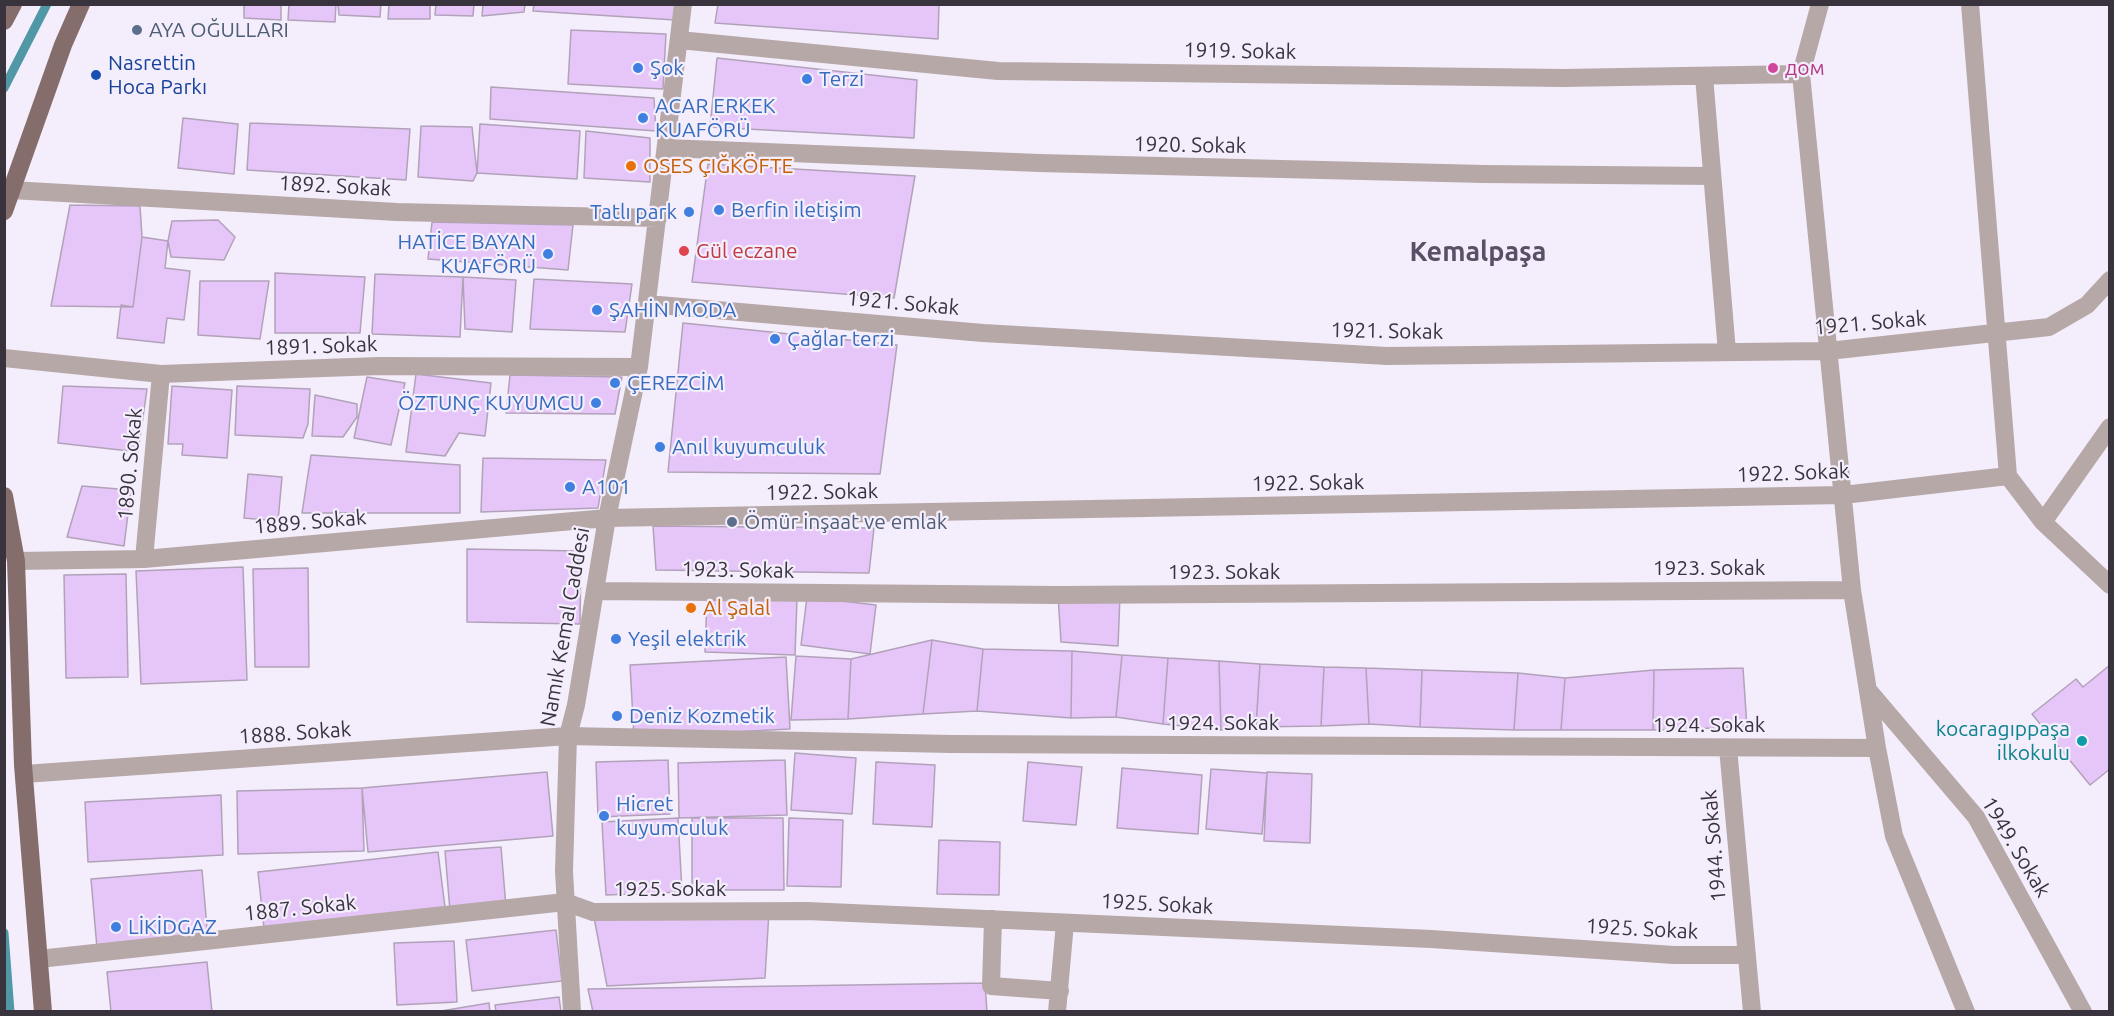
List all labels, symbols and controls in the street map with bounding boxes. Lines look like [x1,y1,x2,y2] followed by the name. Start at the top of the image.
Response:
[149,17,289,43] place label: AYA OĞULLARI
[130,23,144,37] marker: AYA OĞULLARI
[1183,37,1297,65] street label: 1919. Sokak
[108,50,207,100] place label: Nasrettin Hoca Parkı
[650,55,684,81] place label: Şok
[1785,55,1825,81] place label: дом
[631,61,645,75] marker: Şok
[1766,61,1780,75] marker: дом
[819,66,864,92] place label: Terzi
[89,68,103,82] marker: Nasrettin Hoca Parkı
[800,72,814,86] marker: Terzi
[655,93,776,143] place label: ACAR ERKEK KUAFÖRÜ
[636,111,650,125] marker: ACAR ERKEK KUAFÖRÜ
[1133,131,1247,159] street label: 1920. Sokak
[643,153,793,179] place label: OSES ÇIĞKÖFTE
[624,159,638,173] marker: OSES ÇIĞKÖFTE
[278,170,392,202] street label: 1892. Sokak
[731,197,862,223] place label: Berfin iletişim
[590,199,677,225] place label: Tatlı park
[712,203,726,217] marker: Berfin iletişim
[682,205,696,219] marker: Tatlı park
[398,229,536,279] place label: HATİCE BAYAN KUAFÖRÜ
[1410,236,1546,268] district label: Kemalpaşa
[696,238,798,264] place label: Gül eczane
[677,244,691,258] marker: Gül eczane
[541,247,555,261] marker: HATİCE BAYAN KUAFÖRÜ
[846,286,960,320] street label: 1921. Sokak
[609,297,736,323] place label: ŞAHİN MODA
[590,303,604,317] marker: ŞAHİN MODA
[1813,306,1927,340] street label: 1921. Sokak
[1330,317,1444,345] street label: 1921. Sokak
[787,326,894,352] place label: Çağlar terzi
[264,331,378,361] street label: 1891. Sokak
[768,332,782,346] marker: Çağlar terzi
[627,370,724,396] place label: ÇEREZCİM
[608,376,622,390] marker: ÇEREZCİM
[398,390,584,416] place label: ÖZTUNÇ KUYUMCU
[589,396,603,410] marker: ÖZTUNÇ KUYUMCU
[113,407,147,521] street label: 1890. Sokak
[672,434,826,460] place label: Anıl kuyumculuk
[653,440,667,454] marker: Anıl kuyumculuk
[1736,458,1850,488] street label: 1922. Sokak
[1251,469,1365,497] street label: 1922. Sokak
[582,474,631,500] place label: A101
[765,478,879,506] street label: 1922. Sokak
[563,480,577,494] marker: A101
[253,505,367,539] street label: 1889. Sokak
[744,509,947,535] place label: Ömür inşaat ve emlak
[725,515,739,529] marker: Ömür inşaat ve emlak
[535,525,595,729] street label: Namık Kemal Caddesi
[1653,555,1765,581] street label: 1923. Sokak
[681,556,795,584] street label: 1923. Sokak
[1168,559,1280,585] street label: 1923. Sokak
[703,595,771,621] place label: Al Şalal
[684,601,698,615] marker: Al Şalal
[628,626,747,652] place label: Yeşil elektrik
[609,632,623,646] marker: Yeşil elektrik
[629,703,775,729] place label: Deniz Kozmetik
[610,709,624,723] marker: Deniz Kozmetik
[1167,710,1279,736] street label: 1924. Sokak
[1653,712,1765,738] street label: 1924. Sokak
[1936,716,2070,766] place label: kocaragıppaşa ilkokulu
[238,717,352,749] street label: 1888. Sokak
[2075,734,2089,748] marker: kocaragıppaşa ilkokulu
[1697,789,1731,903] street label: 1944. Sokak
[616,791,729,841] place label: Hicret kuyumculuk
[1976,792,2056,902] street label: 1949. Sokak
[597,809,611,823] marker: Hicret kuyumculuk
[614,876,726,902] street label: 1925. Sokak
[1100,888,1214,920] street label: 1925. Sokak
[243,890,357,926] street label: 1887. Sokak
[1585,913,1699,945] street label: 1925. Sokak
[128,914,217,940] place label: LİKİDGAZ
[109,920,123,934] marker: LİKİDGAZ

